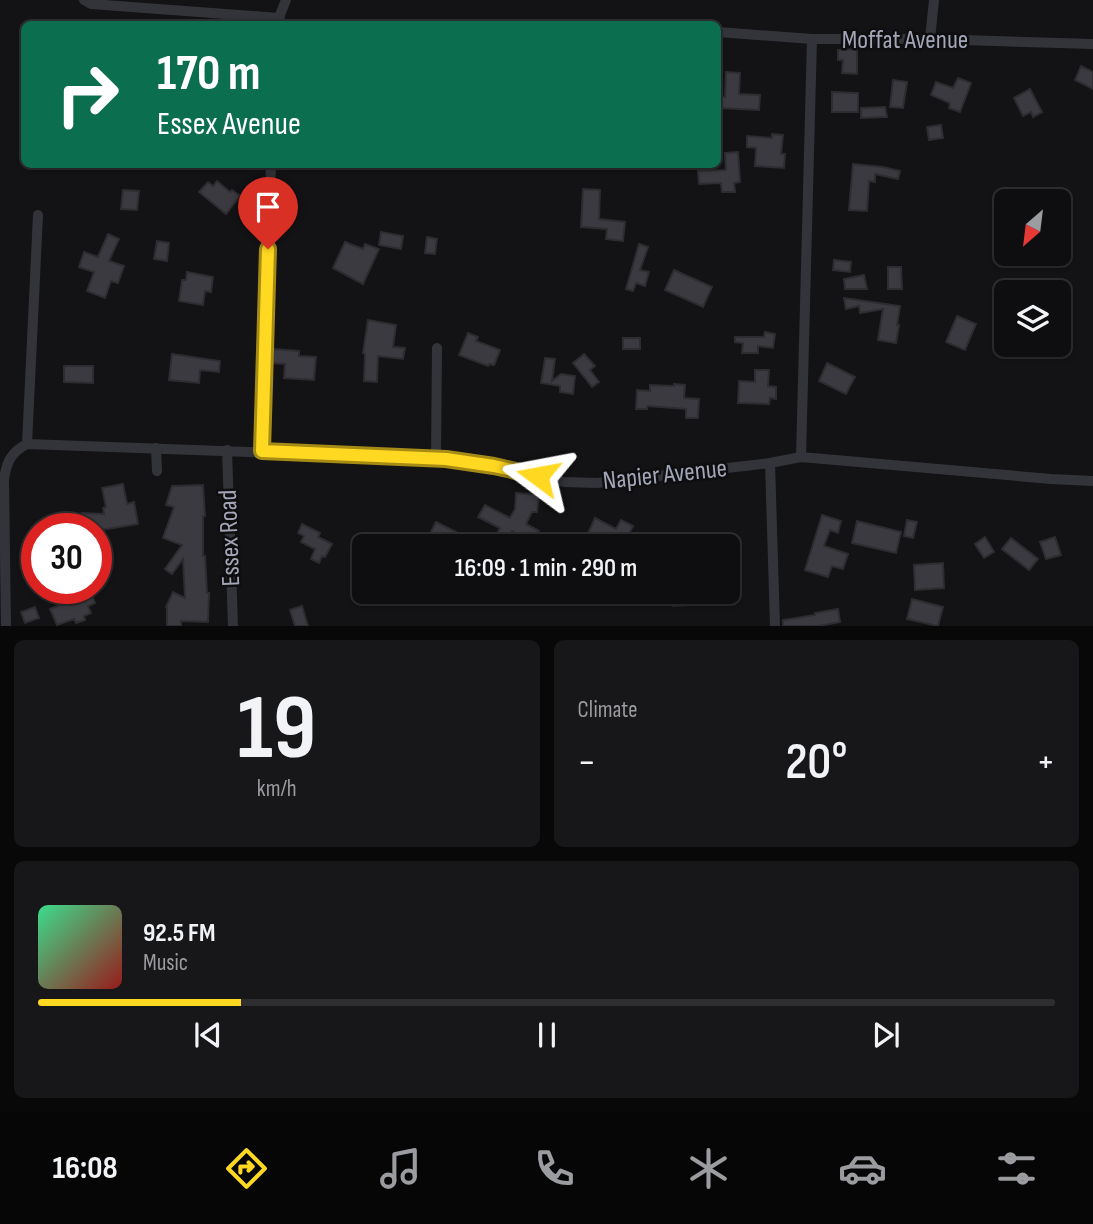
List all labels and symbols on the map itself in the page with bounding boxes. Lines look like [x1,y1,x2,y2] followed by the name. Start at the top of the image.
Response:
[842,25,968,56] street label: Moffat Avenue
[238,177,298,249] pin
[994,189,1071,266] north arrow
[501,439,575,513] position arrow
[601,453,729,497] street label: Napier Avenue
[213,489,247,587] street label: Essex Road
[21,513,112,604] speed limit sign: 30

